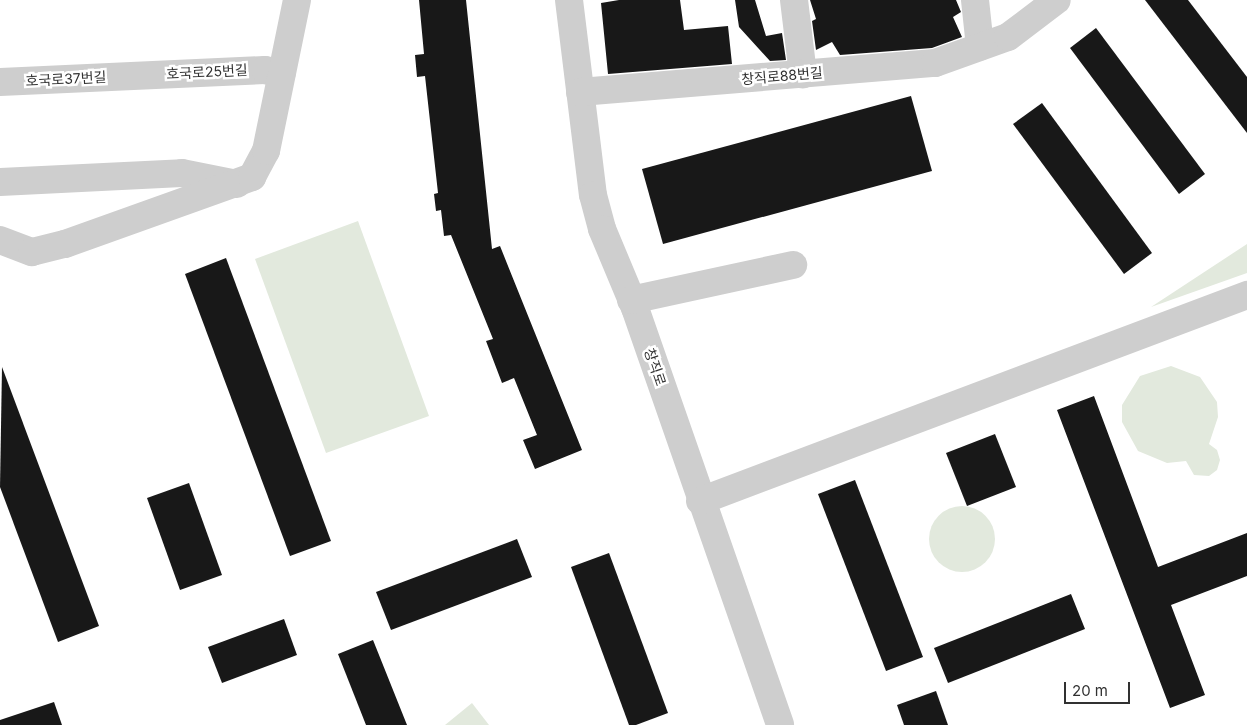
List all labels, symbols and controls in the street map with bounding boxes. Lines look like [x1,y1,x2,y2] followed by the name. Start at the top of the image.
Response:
[166,61,248,83] street label: 호국로25번길
[741,64,823,88] street label: 창직로88번길
[25,68,107,90] street label: 호국로37번길
[641,346,669,388] street label: 창직로
[1067,672,1133,704] scale bar
[1072,681,1108,700] text: 20 m

